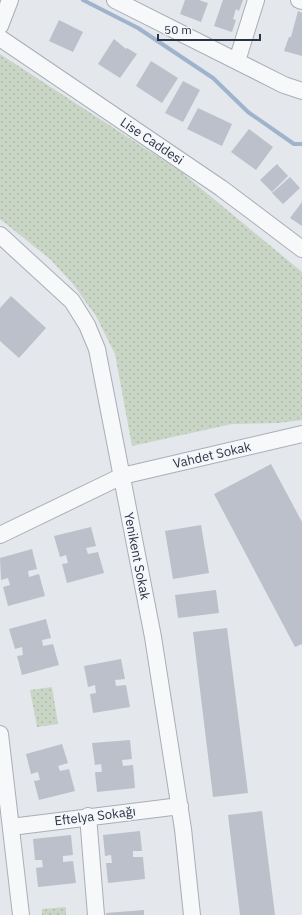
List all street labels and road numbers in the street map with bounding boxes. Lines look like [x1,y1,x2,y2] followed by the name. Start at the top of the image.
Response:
[117,114,187,168] street label: Lise Caddesi
[171,438,253,472] street label: Vahdet Sokak
[120,511,154,601] street label: Yenikent Sokak
[53,803,137,829] street label: Eftelya Sokağı

